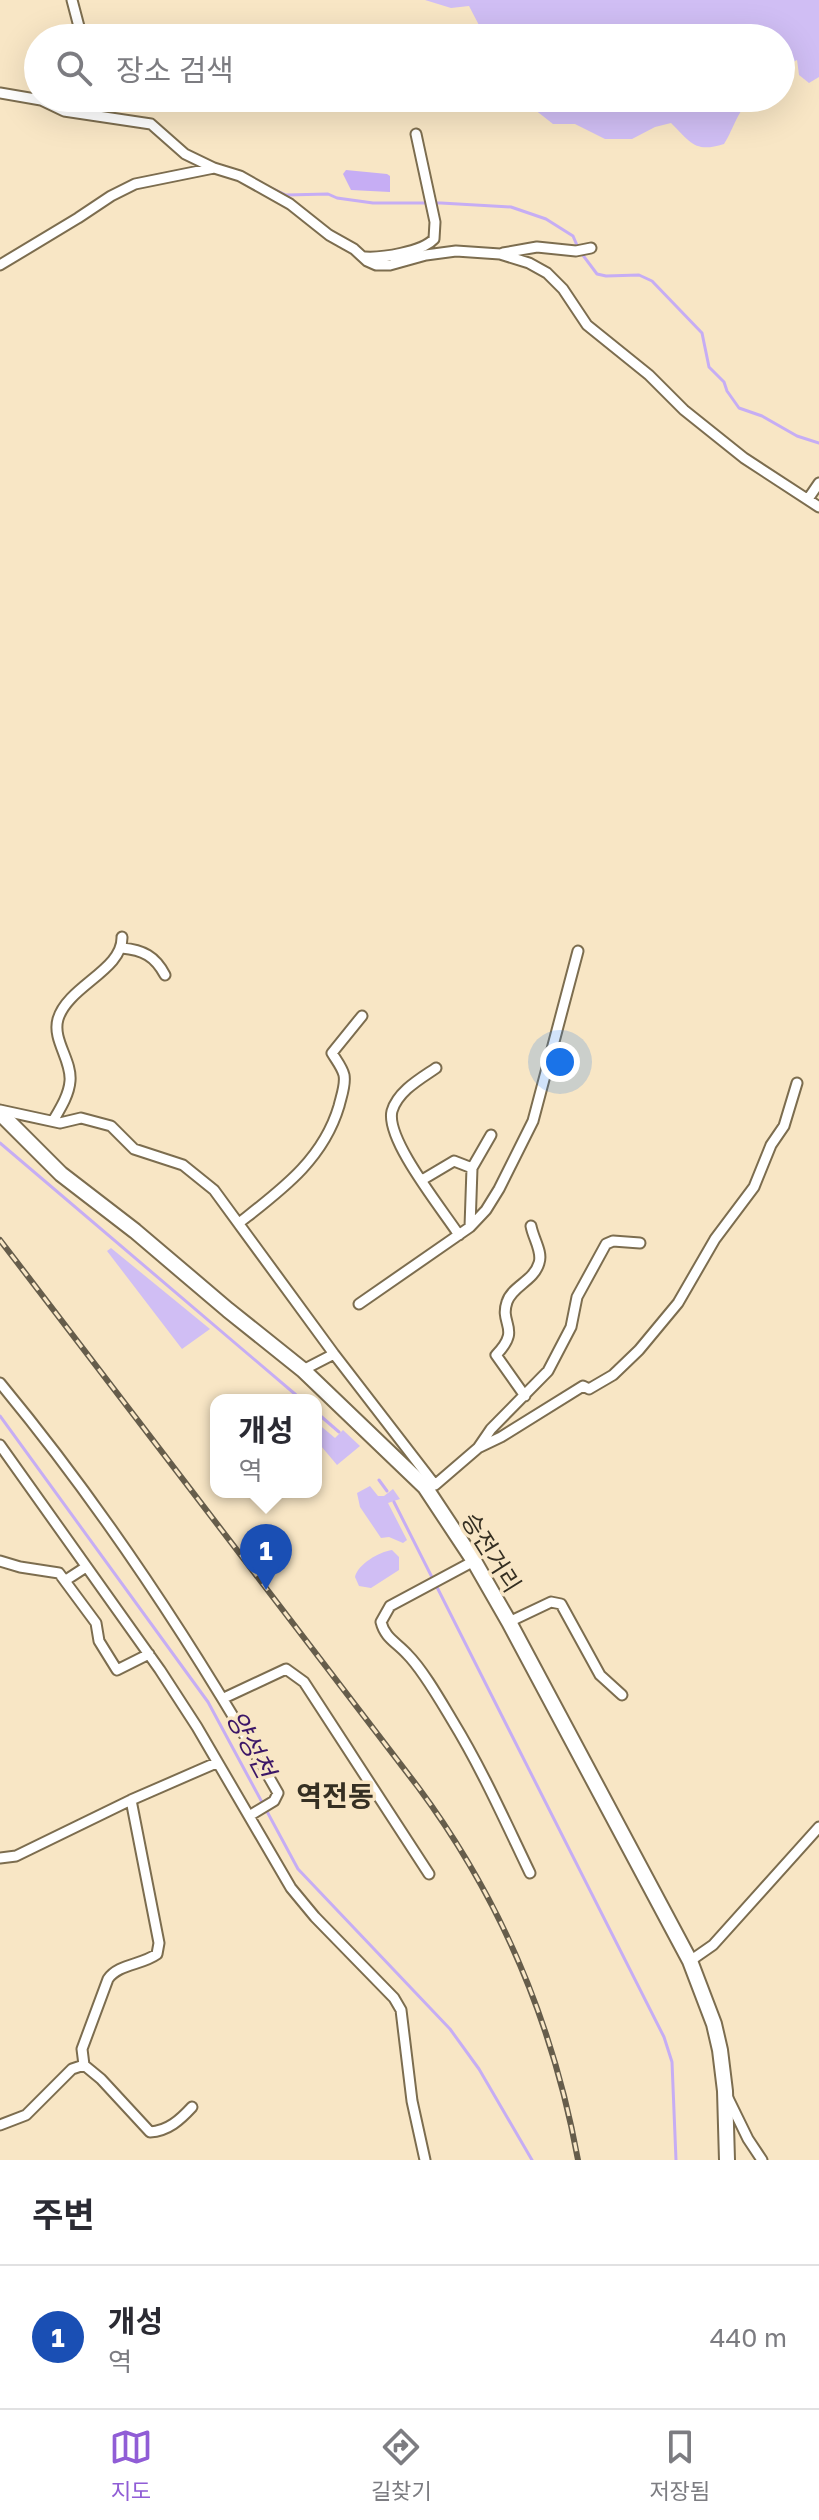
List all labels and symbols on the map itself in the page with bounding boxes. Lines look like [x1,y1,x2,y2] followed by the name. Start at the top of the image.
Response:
[540,1042,580,1082] your location
[456,1507,528,1597] street label: 승전거리
[240,1524,292,1590] pin: 1
[220,1705,283,1786] water label: 양성천
[296,1779,374,1812] district label: 역전동

